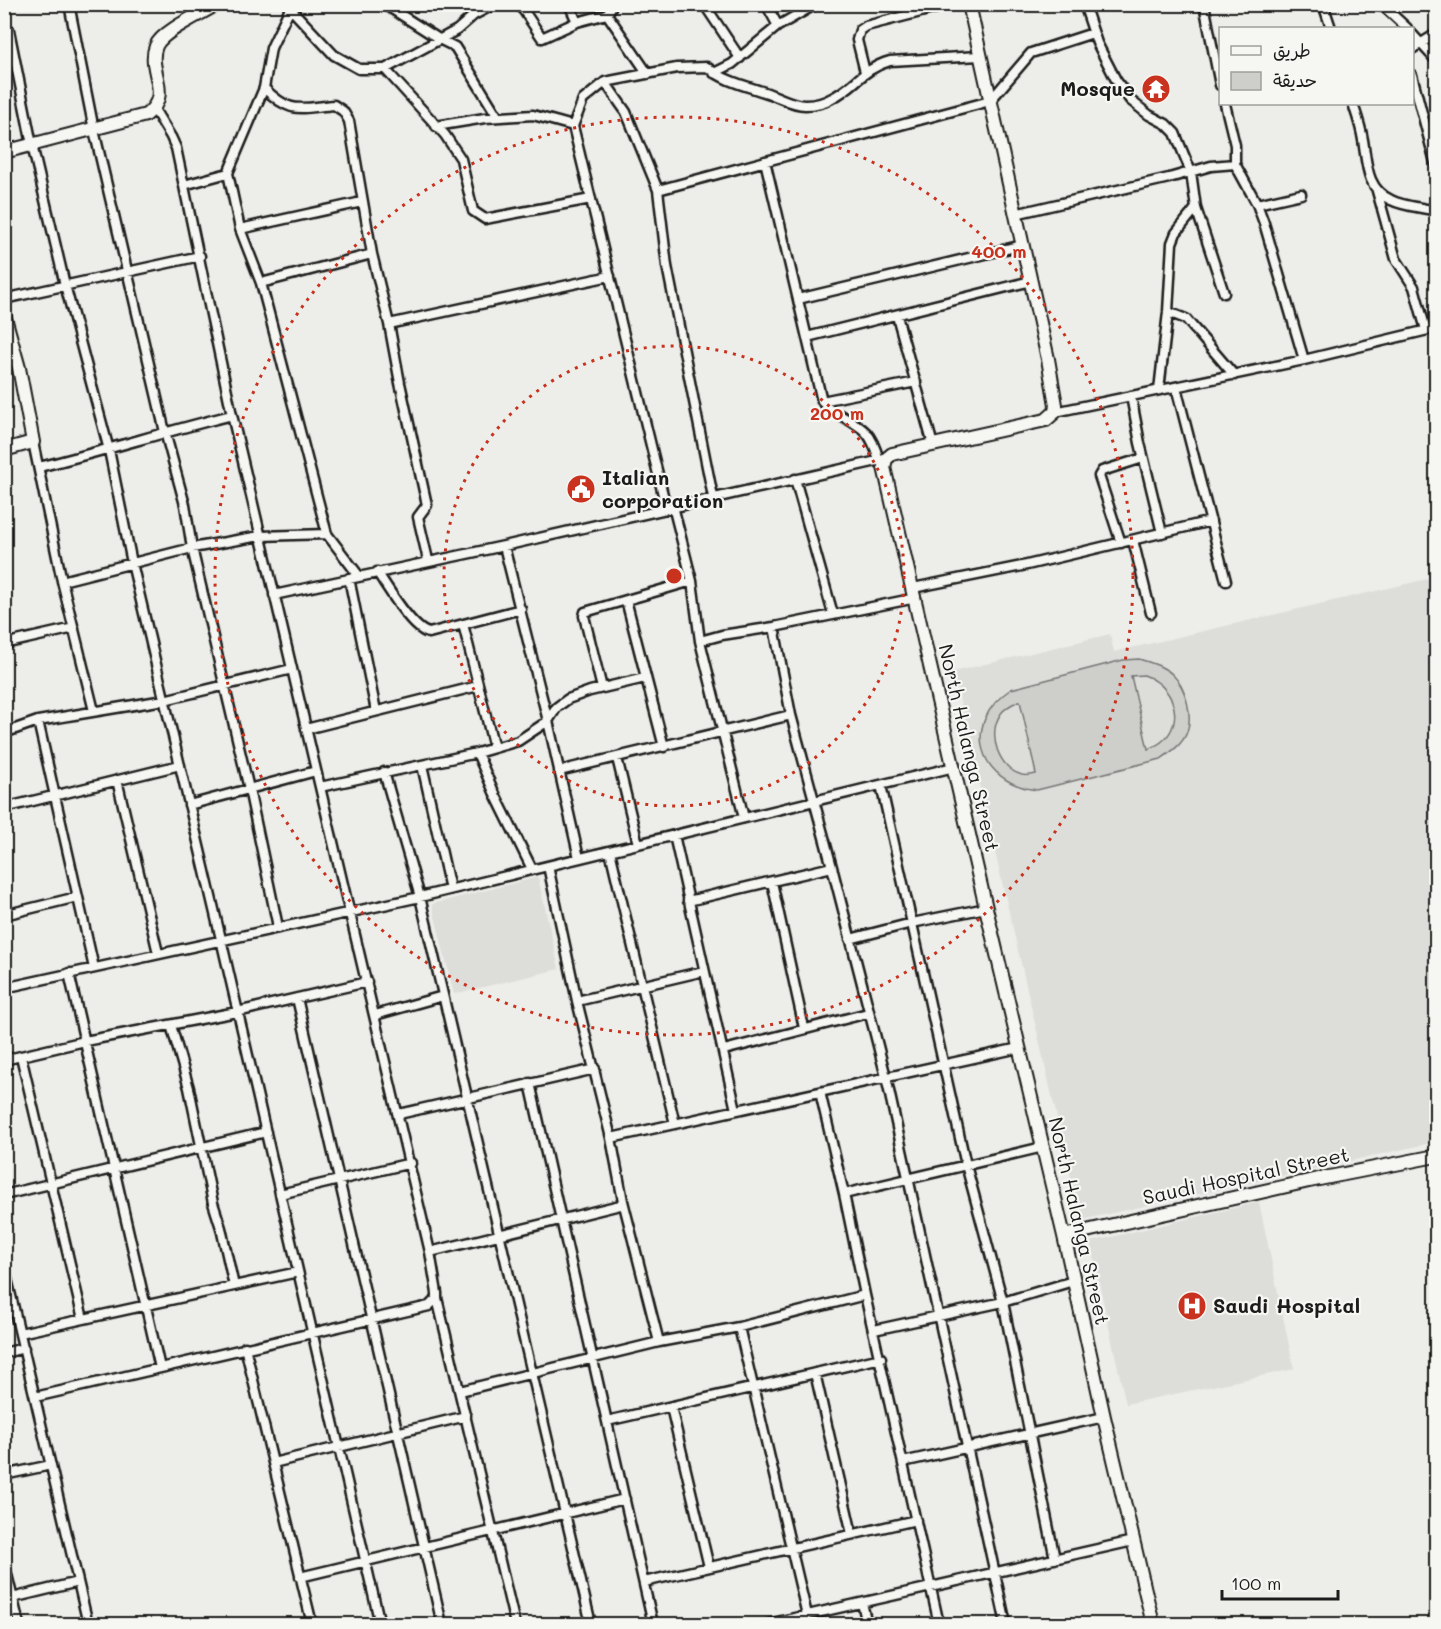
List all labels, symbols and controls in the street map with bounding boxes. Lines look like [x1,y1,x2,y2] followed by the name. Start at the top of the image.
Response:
[1219,27,1414,105] legend
[1273,38,1311,62] text: طريق
[1273,68,1317,92] text: حديقة
[1140,73,1172,105] temple icon: Mosque
[1060,75,1135,101] place label: Mosque
[971,239,1027,263] text: 400 m
[810,401,864,425] text: 200 m
[602,464,723,513] place label: Italian corporation
[565,473,597,505] public building icon: Italian corporation
[664,566,684,586] centre of rings
[933,641,1007,854] street label: North Halanga Street
[1043,1114,1117,1327] street label: North Halanga Street
[1140,1140,1351,1210] street label: Saudi Hospital Street
[1176,1290,1208,1322] hospital icon: Saudi Hospital
[1213,1292,1360,1318] place label: Saudi Hospital
[1222,1563,1338,1601] scale bar
[1231,1571,1281,1595] text: 100 m

